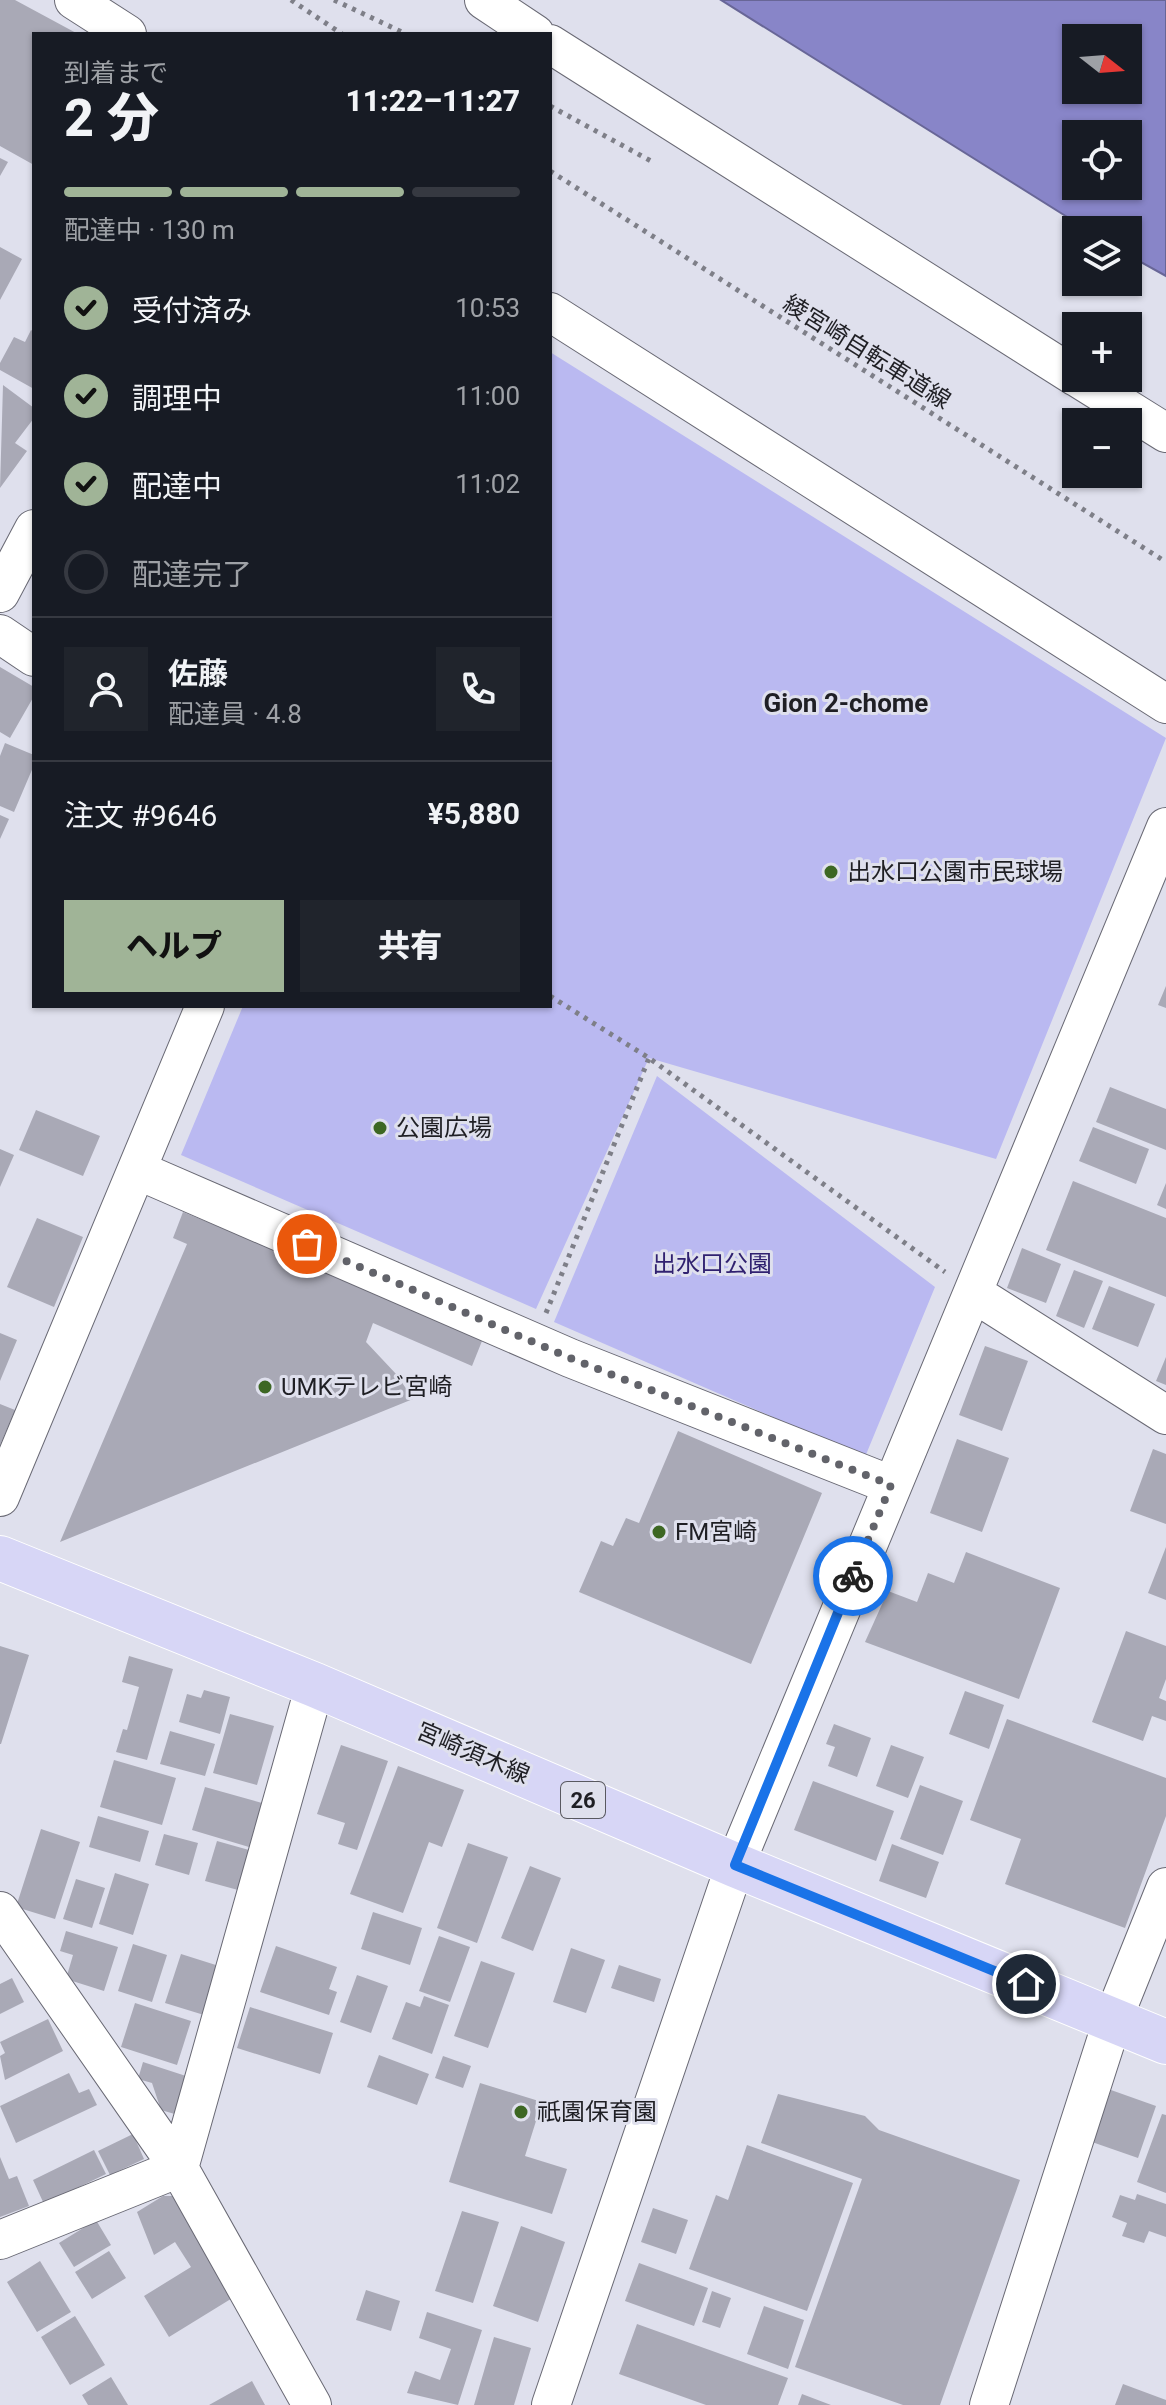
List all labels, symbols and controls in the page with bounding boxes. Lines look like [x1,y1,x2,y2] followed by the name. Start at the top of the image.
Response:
[1062,24,1142,104] north arrow
[1062,24,1142,488] map controls
[64,58,168,88] text: 到着まで
[345,83,520,118] text: 11:22–11:27
[64,88,159,149] text: 2 分
[1062,120,1142,200] button: locate
[64,215,235,245] text: 配達中 · 130 m
[1062,216,1142,296] button: layers
[64,286,108,330] icon: check
[778,289,956,415] street label: 綾宮崎自転車道線
[132,293,252,328] text: 受付済み
[455,293,520,323] text: 10:53
[1062,312,1142,392] button: +
[64,374,108,418] icon: check
[132,381,222,416] text: 調理中
[455,381,520,411] text: 11:00
[1062,408,1142,488] button: −
[64,462,108,506] icon: check
[132,469,222,504] text: 配達中
[455,469,520,499] text: 11:02
[132,557,252,592] text: 配達完了
[64,647,148,731] button: person
[436,647,520,731] button: phone
[168,656,228,691] text: 佐藤
[764,688,928,718] district label: Gion 2-chome
[168,699,302,729] text: 配達員 · 4.8
[428,796,520,831] text: ¥5,880
[64,798,217,833] text: 注文 #9646
[847,858,1063,886] place label: 出水口公園市民球場
[822,863,840,881] marker: 出水口公園市民球場
[64,900,284,992] button: ヘルプ
[300,900,520,992] button: 共有
[396,1114,492,1142] place label: 公園広場
[371,1119,389,1137] marker: 公園広場
[273,1210,341,1278] pin
[285,1222,329,1266] icon: bag
[652,1250,772,1278] park label: 出水口公園
[281,1373,453,1401] place label: UMKテレビ宮崎
[256,1378,274,1396] marker: UMKテレビ宮崎
[675,1518,757,1546] place label: FM宮崎
[650,1523,668,1541] marker: FM宮崎
[813,1536,893,1616] courier
[831,1554,875,1598] icon: bike
[412,1717,534,1789] street label: 宮崎須木線
[561,1782,605,1818] road number: 26
[992,1950,1060,2018] pin
[1004,1962,1048,2006] icon: home
[537,2098,657,2126] place label: 祇園保育園
[512,2103,530,2121] marker: 祇園保育園

